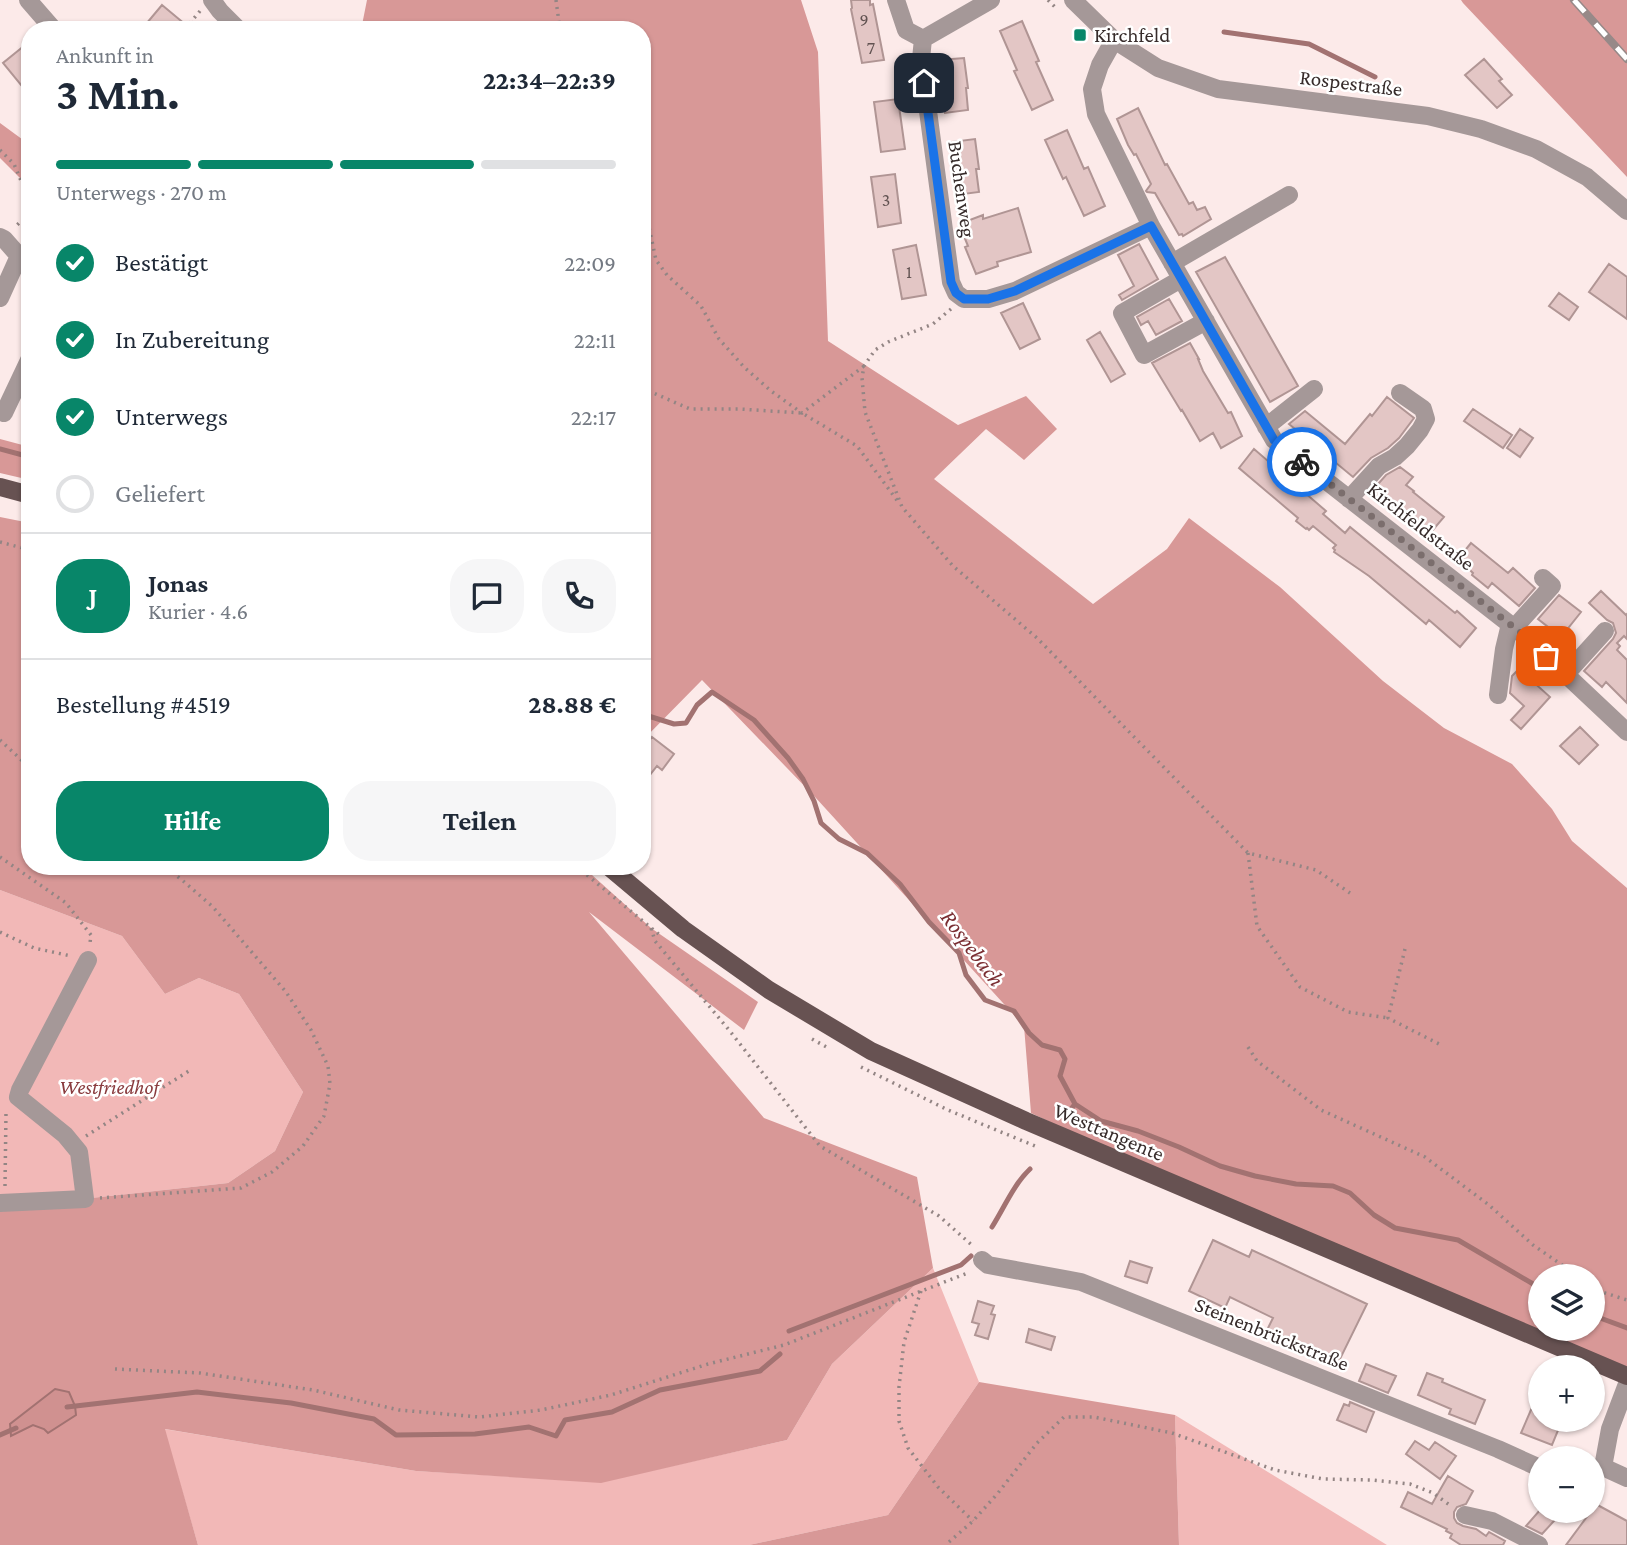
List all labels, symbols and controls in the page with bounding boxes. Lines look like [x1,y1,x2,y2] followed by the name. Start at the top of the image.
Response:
[859,10,869,30] house number: 9
[1094,23,1170,47] place label: Kirchfeld
[1072,27,1088,43] marker: Kirchfeld
[867,38,875,58] house number: 7
[56,42,154,68] text: Ankunft in
[894,53,954,113] pin
[905,64,943,102] icon: home
[1298,65,1404,101] street label: Rospestraße
[483,66,616,95] text: 22:34–22:39
[56,68,180,119] text: 3 Min.
[943,139,981,239] street label: Buchenweg
[56,179,227,205] text: Unterwegs · 270 m
[882,190,890,210] house number: 3
[56,244,94,282] icon: check
[115,248,208,277] text: Bestätigt
[564,250,616,276] text: 22:09
[906,262,912,282] house number: 1
[56,321,94,359] icon: check
[115,325,269,354] text: In Zubereitung
[574,327,616,353] text: 22:11
[56,398,94,436] icon: check
[115,402,228,431] text: Unterwegs
[571,404,616,430] text: 22:17
[1267,427,1337,497] courier
[1283,443,1321,481] icon: bike
[1363,477,1479,575] street label: Kirchfeldstraße
[115,479,205,508] text: Geliefert
[450,559,524,633] button: chat
[542,559,616,633] button: phone
[148,569,208,598] text: Jonas
[89,582,97,611] text: J
[148,598,248,624] text: Kurier · 4.6
[1516,626,1576,686] pin
[1527,637,1565,675] icon: bag
[56,690,231,719] text: Bestellung #4519
[528,690,616,719] text: 28.88 €
[56,781,329,861] button: Hilfe
[343,781,616,861] button: Teilen
[936,905,1010,991] water label: Rospebach
[59,1075,162,1099] park label: Westfriedhof
[1050,1098,1168,1166] street label: Westtangente
[1528,1264,1605,1523] map controls
[1528,1264,1605,1341] button: layers
[1191,1292,1353,1376] street label: Steinenbrückstraße
[1528,1355,1605,1432] button: +
[1528,1446,1605,1523] button: −

